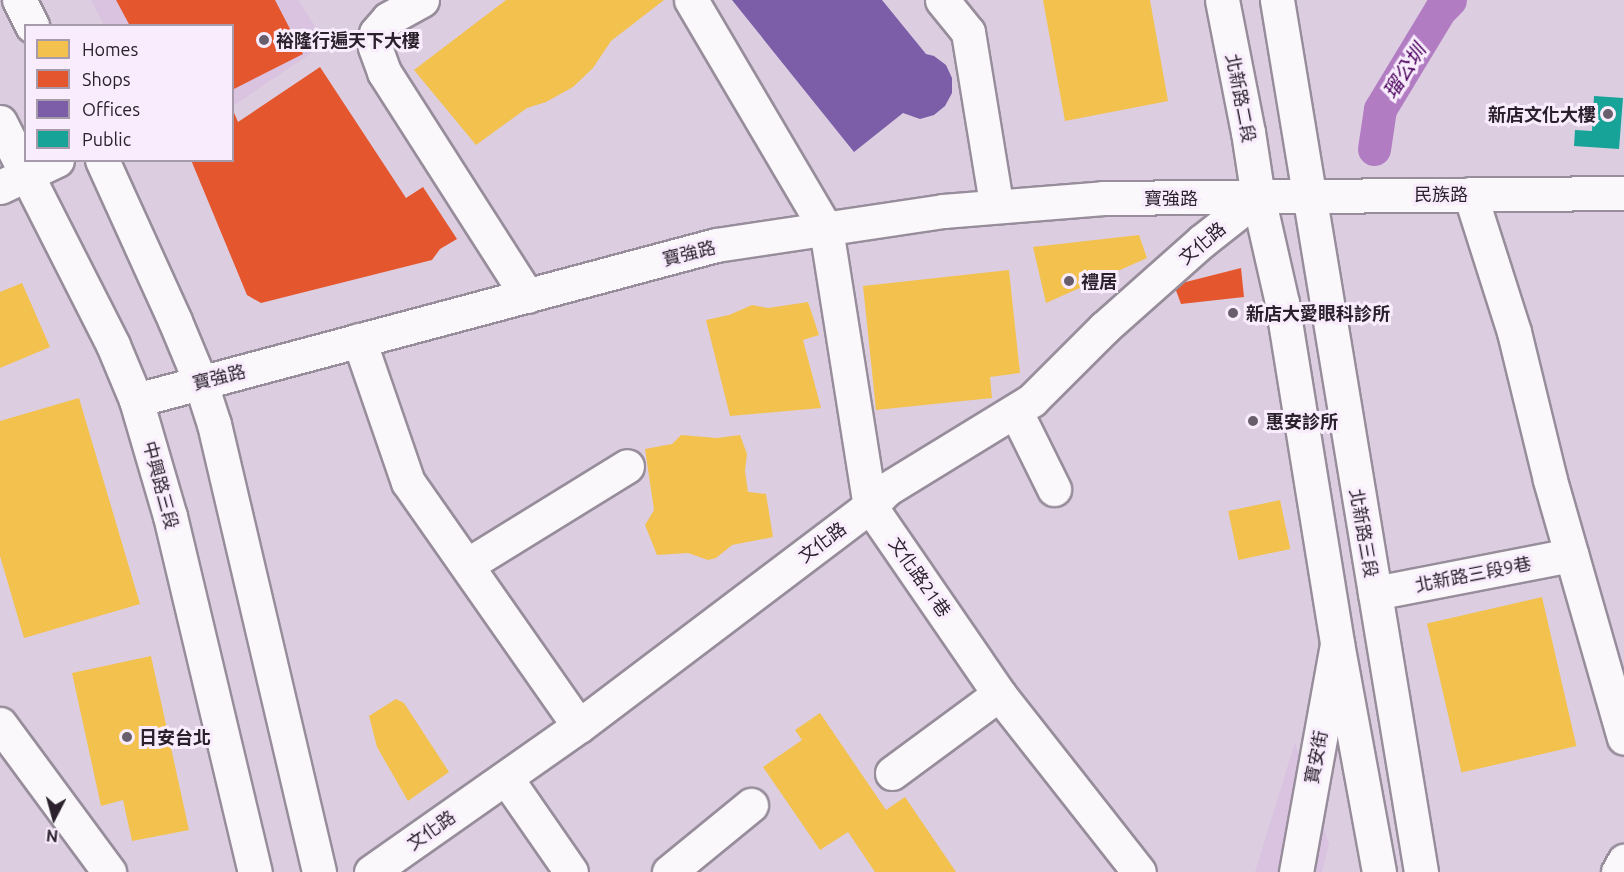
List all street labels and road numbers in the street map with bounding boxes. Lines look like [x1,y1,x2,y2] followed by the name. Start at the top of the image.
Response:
[1222,52,1260,144] street label: 北新路二段
[1414,183,1468,205] street label: 民族路
[1144,187,1198,209] street label: 寶強路
[1174,217,1230,269] street label: 文化路
[660,236,718,270] street label: 寶強路
[190,360,248,394] street label: 寶強路
[139,439,183,531] street label: 中興路三段
[1346,487,1382,579] street label: 北新路三段
[794,517,850,567] street label: 文化路
[885,533,955,621] street label: 文化路21巷
[1413,552,1533,596] street label: 北新路三段9巷
[1300,728,1332,786] street label: 寶安街
[403,806,459,854] street label: 文化路

